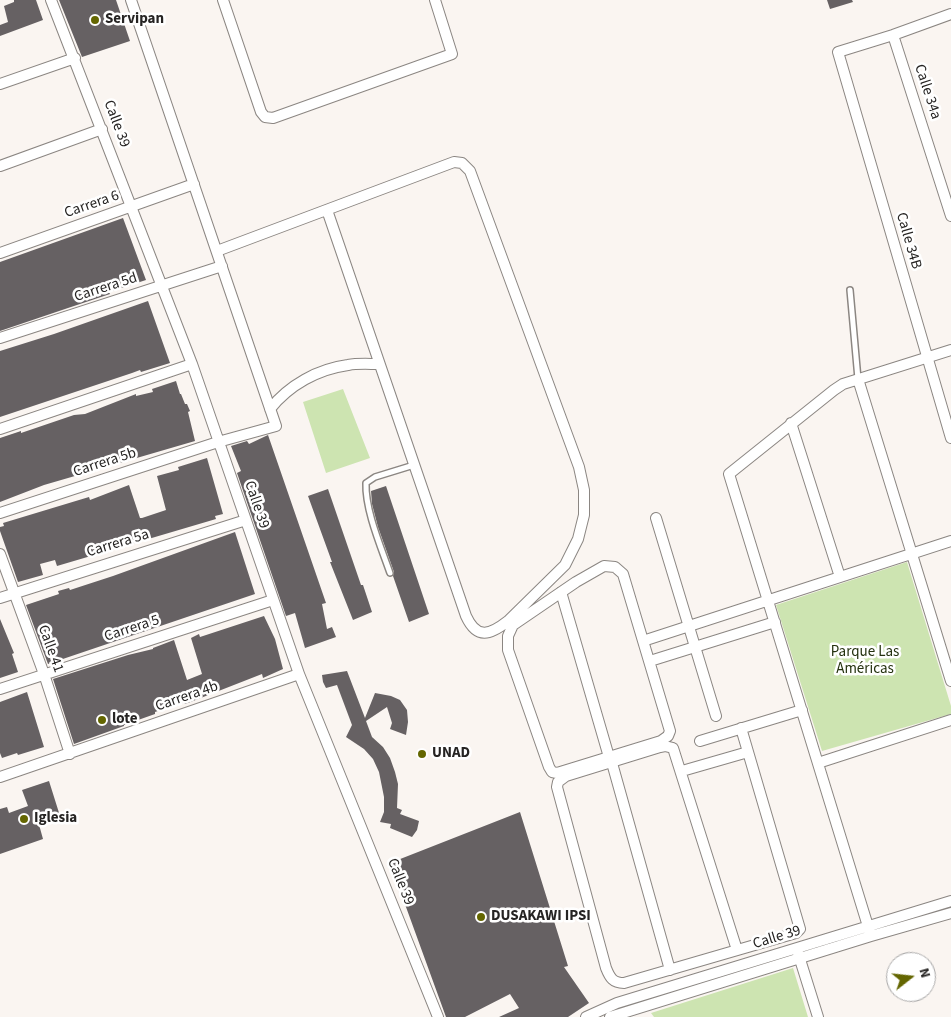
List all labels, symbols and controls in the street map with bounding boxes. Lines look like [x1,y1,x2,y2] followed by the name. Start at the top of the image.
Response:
[105,11,164,29] place label: Servipan
[89,14,101,26] marker: Servipan
[910,62,944,122] street label: Calle 34a
[99,98,133,150] street label: Calle 39
[62,187,122,223] street label: Carrera 6
[891,211,925,271] street label: Calle 34B
[72,269,140,307] street label: Carrera 5d
[71,444,139,482] street label: Carrera 5b
[239,479,273,531] street label: Calle 39
[85,526,151,562] street label: Carrera 5a
[102,612,162,646] street label: Carrera 5
[33,623,67,675] street label: Calle 41
[831,644,899,679] park label: Parque Las Américas
[153,678,221,716] street label: Carrera 4b
[112,711,137,729] place label: lote
[96,714,108,726] marker: lote
[432,745,470,763] place label: UNAD
[416,748,428,760] marker: UNAD
[34,810,77,828] place label: Iglesia
[18,813,30,825] marker: Iglesia
[382,856,418,908] street label: Calle 39
[491,908,591,926] place label: DUSAKAWI IPSI
[475,911,487,923] marker: DUSAKAWI IPSI
[751,922,803,954] street label: Calle 39
[886,952,936,1002] north arrow
[914,966,935,980] text: N

